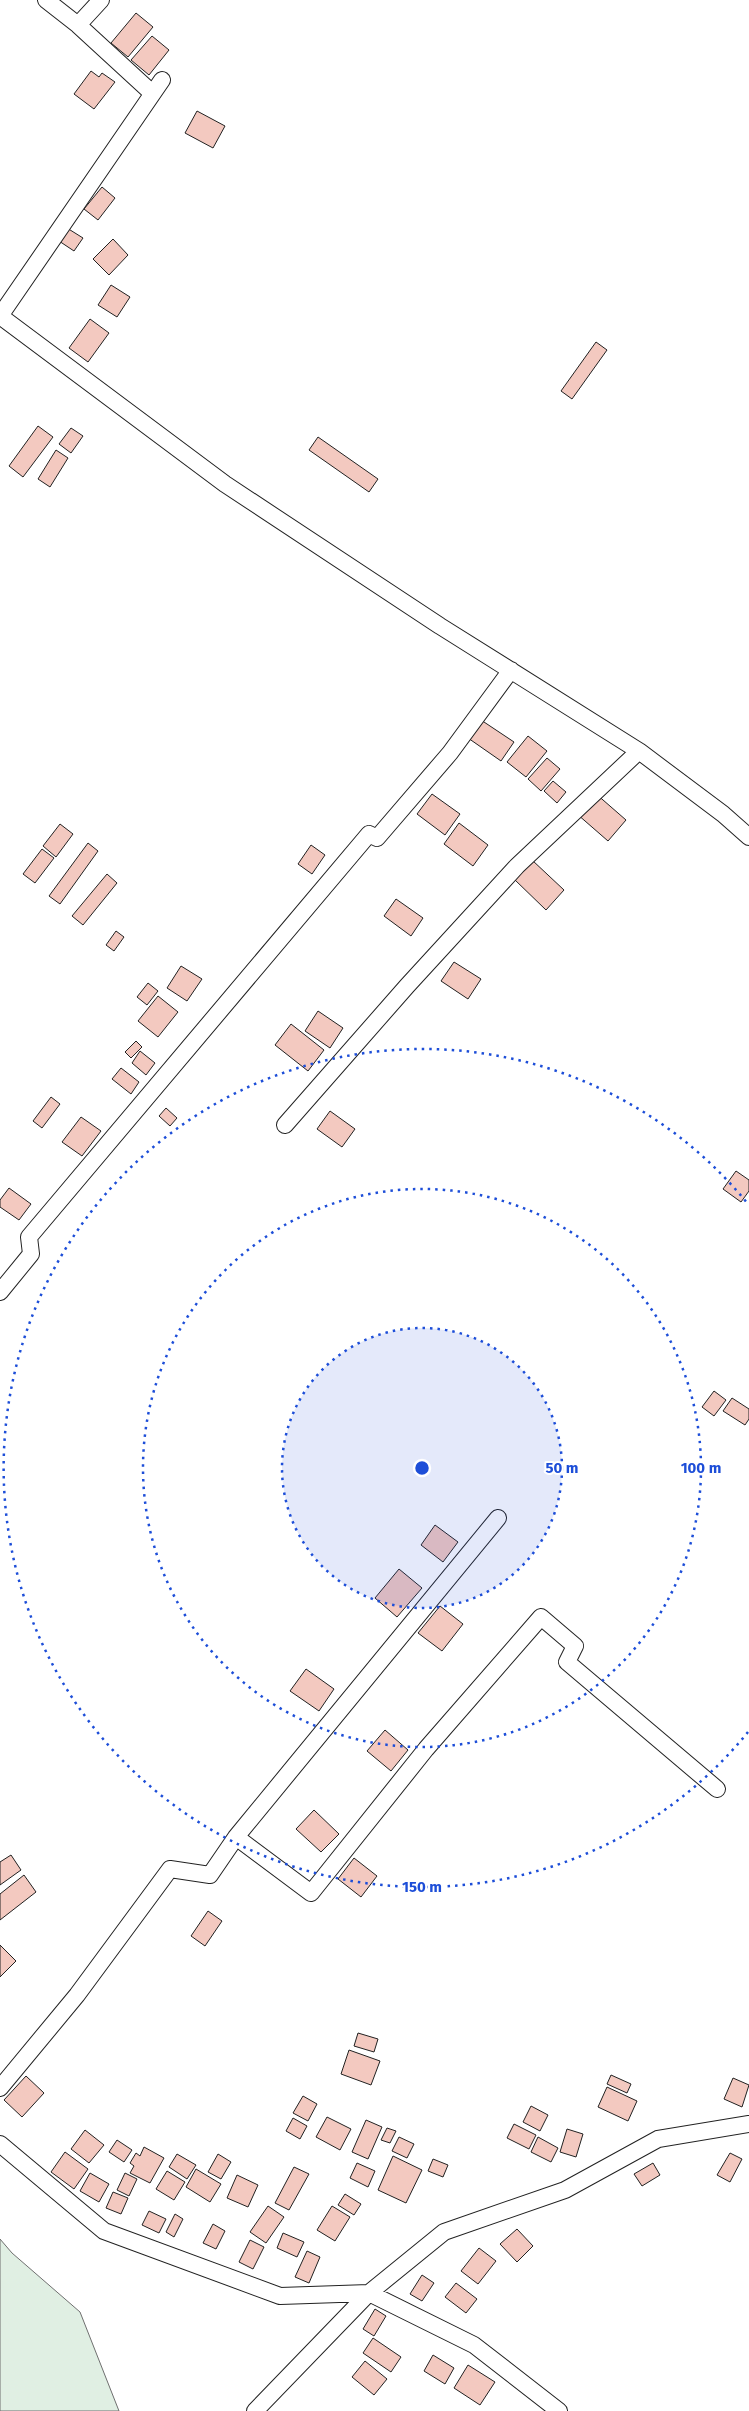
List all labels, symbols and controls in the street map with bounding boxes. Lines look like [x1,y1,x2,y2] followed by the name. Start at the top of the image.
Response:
[413,1459,431,1477] centre of rings
[545,1459,579,1477] text: 50 m
[681,1459,721,1477] text: 100 m
[402,1878,442,1896] text: 150 m

